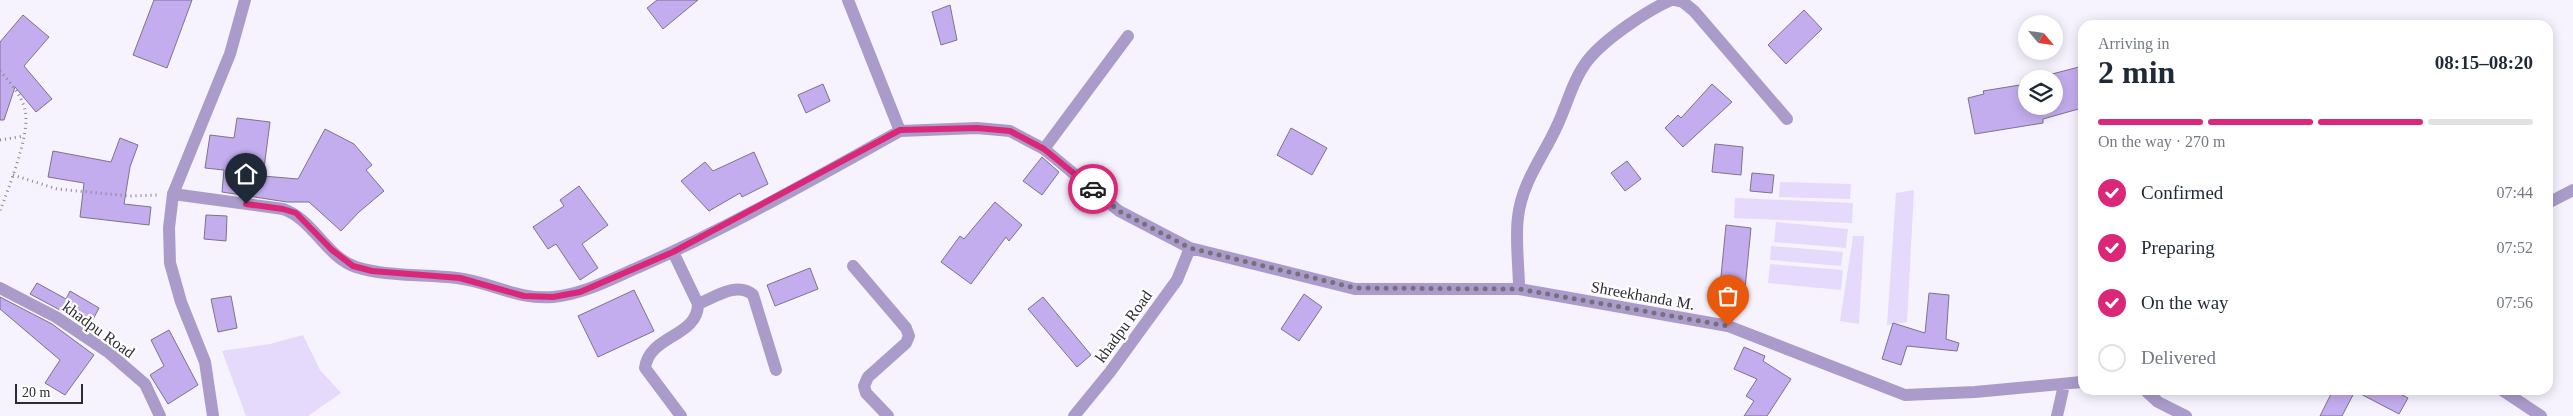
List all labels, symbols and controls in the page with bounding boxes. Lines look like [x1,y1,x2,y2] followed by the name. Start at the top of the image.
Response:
[2018,15,2062,60] north arrow
[2018,15,2063,115] map controls
[2098,35,2170,52] text: Arriving in
[2435,52,2533,73] text: 08:15–08:20
[2098,54,2175,90] text: 2 min
[2018,70,2063,115] button: layers
[2098,133,2226,150] text: On the way · 270 m
[225,153,267,204] pin
[232,160,260,188] icon: home
[1068,164,1118,214] courier
[1079,175,1107,203] icon: car
[2098,179,2126,207] icon: check
[2141,182,2223,203] text: Confirmed
[2497,184,2533,201] text: 07:44
[2098,234,2126,262] icon: check
[2141,237,2215,258] text: Preparing
[2497,239,2533,256] text: 07:52
[1707,275,1749,326] pin
[1590,278,1696,313] street label: Shreekhanda M.
[1714,282,1742,310] icon: bag
[1092,287,1156,366] street label: khadpu Road
[2098,289,2126,317] icon: check
[2141,292,2229,313] text: On the way
[2497,294,2533,311] text: 07:56
[59,298,138,362] street label: khadpu Road
[2141,347,2216,368] text: Delivered
[15,381,82,404] scale bar
[22,385,50,400] text: 20 m

